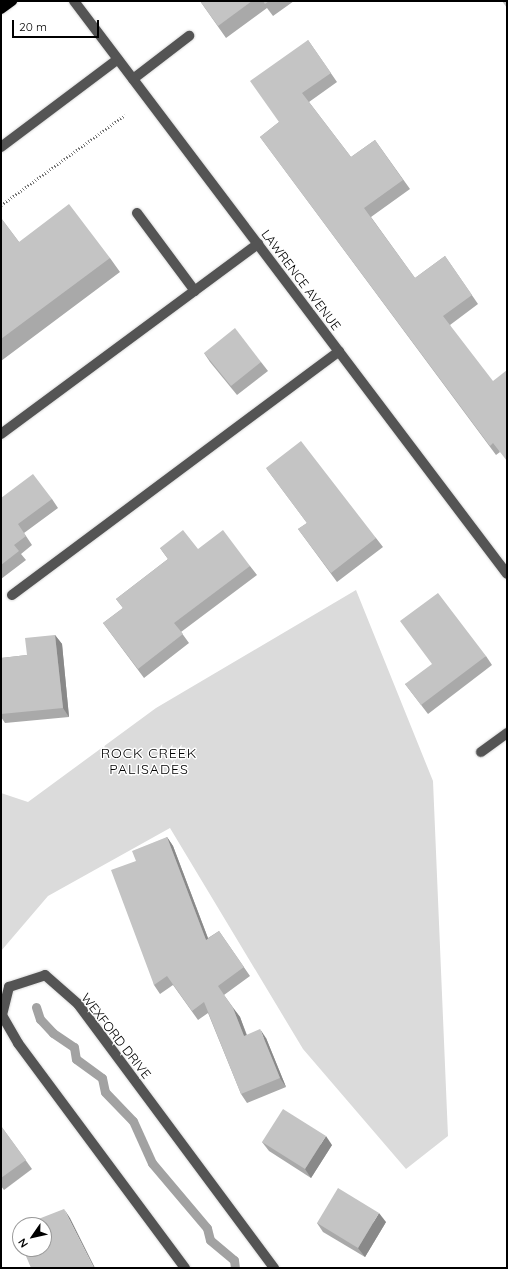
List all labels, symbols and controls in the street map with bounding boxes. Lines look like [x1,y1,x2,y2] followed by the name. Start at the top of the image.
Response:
[14,12,101,38] scale bar
[19,19,47,34] text: 20 m
[258,227,344,333] street label: LAWRENCE AVENUE
[101,745,197,778] district label: ROCK CREEK PALISADES
[78,990,154,1082] street label: WEXFORD DRIVE
[12,1217,52,1257] north arrow
[15,1236,31,1250] text: N

